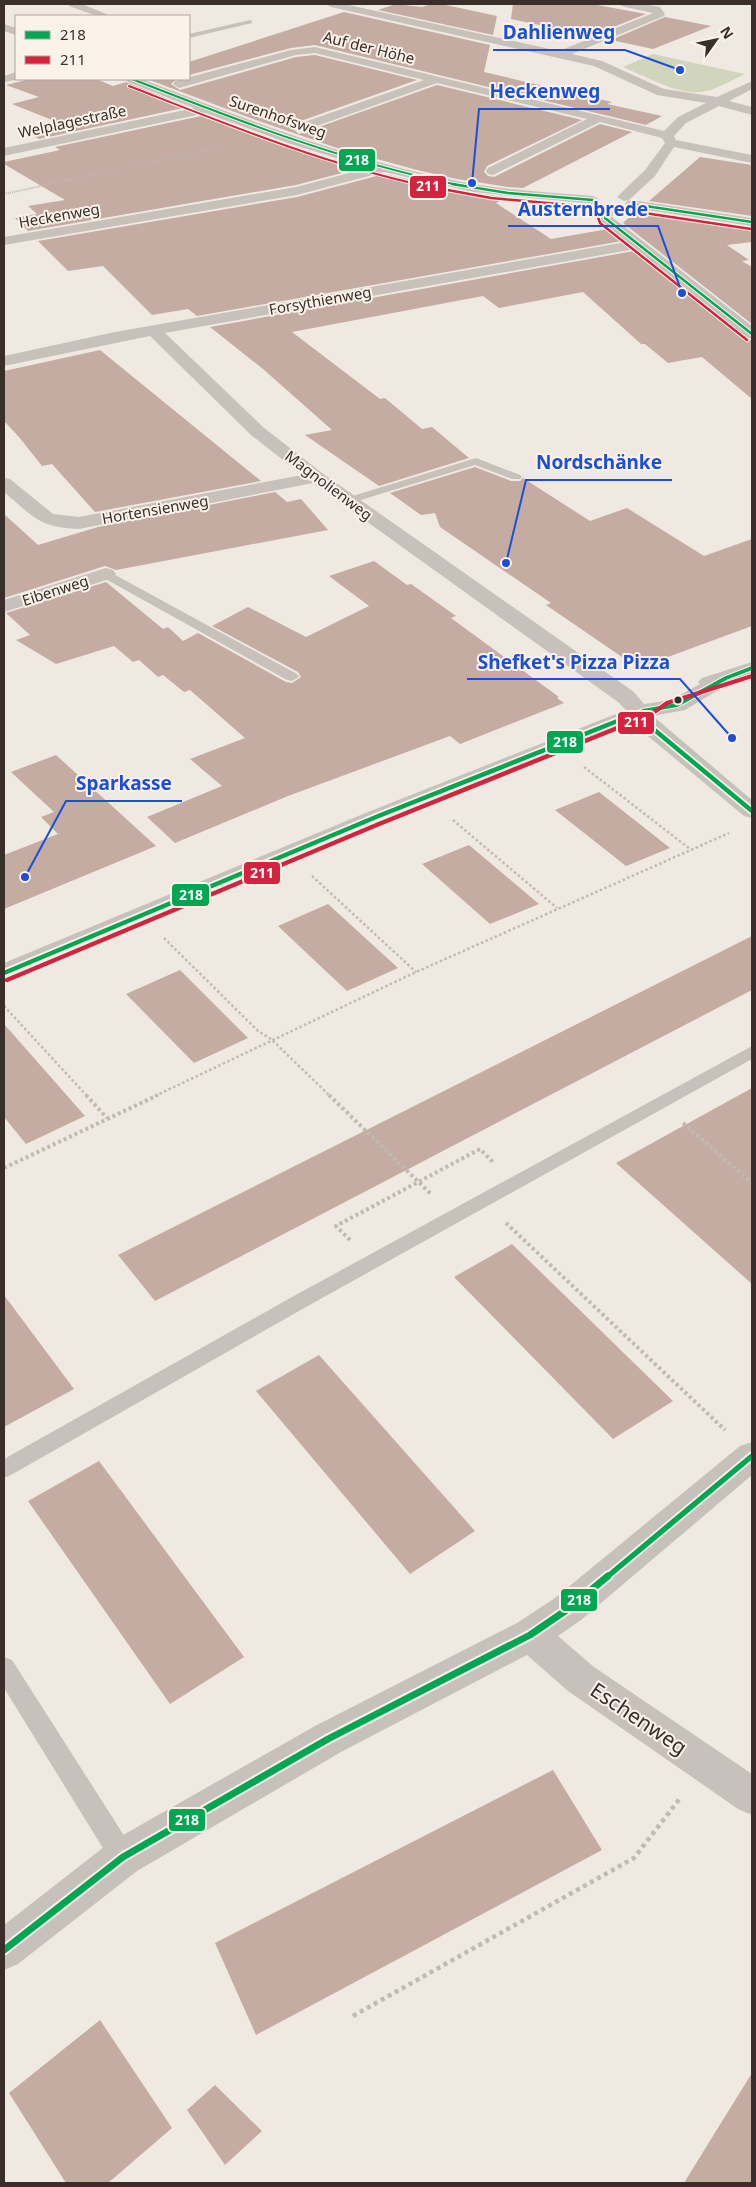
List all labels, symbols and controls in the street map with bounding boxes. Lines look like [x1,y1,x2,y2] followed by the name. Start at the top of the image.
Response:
[15,15,190,80] legend
[691,15,741,65] north arrow
[493,16,625,50] callout: Dahlienweg
[503,19,615,45] text: Dahlienweg
[716,23,738,43] text: N
[60,24,86,44] text: 218
[321,26,417,68] street label: Auf der Höhe
[60,49,86,69] text: 211
[479,75,610,109] callout: Heckenweg
[490,78,600,104] text: Heckenweg
[227,90,329,142] street label: Surenhofsweg
[16,100,128,142] street label: Welplagestraße
[338,148,376,172] line badge: 218
[345,150,369,169] text: 218
[409,175,447,199] line badge: 211
[416,176,440,195] text: 211
[508,192,658,226] callout: Austernbrede
[518,196,648,222] text: Austernbrede
[17,198,101,232] street label: Heckenweg
[267,281,373,319] street label: Forsythienweg
[281,446,377,524] street label: Magnolienweg
[526,446,672,480] callout: Nordschänke
[536,449,662,475] text: Nordschänke
[100,490,210,528] street label: Hortensienweg
[19,570,91,610] street label: Eibenweg
[467,645,680,679] callout: Shefket's Pizza Pizza
[478,649,670,675] text: Shefket's Pizza Pizza
[673,695,683,705] unlabelled marker
[617,711,655,735] line badge: 211
[624,712,648,731] text: 211
[546,730,584,754] line badge: 218
[553,732,577,751] text: 218
[66,767,182,801] callout: Sparkasse
[76,770,172,796] text: Sparkasse
[243,861,281,885] line badge: 211
[250,863,274,882] text: 211
[171,883,210,907] line badge: 218
[179,885,203,904] text: 218
[560,1588,598,1612] line badge: 218
[567,1590,591,1609] text: 218
[585,1675,693,1761] street label: Eschenweg
[168,1808,206,1832] line badge: 218
[175,1810,199,1829] text: 218

